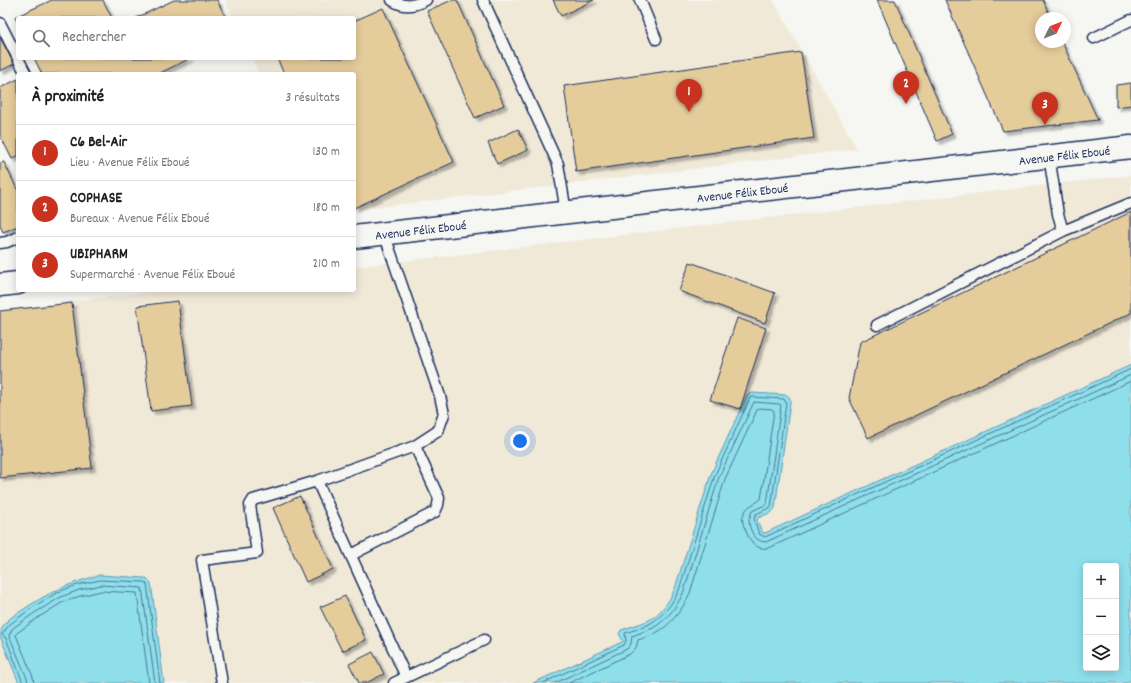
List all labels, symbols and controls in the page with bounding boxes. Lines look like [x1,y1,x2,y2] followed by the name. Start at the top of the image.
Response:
[1035,12,1071,48] north arrow
[16,16,356,60] search box
[30,27,52,49] icon: search
[62,27,126,49] text: Rechercher
[893,71,919,104] pin: 2
[676,79,702,112] pin: 1
[32,86,104,110] text: À proximité
[285,89,340,108] text: 3 résultats
[1032,92,1058,125] pin: 3
[70,132,127,154] text: C6 Bel-Air
[1018,142,1112,172] street label: Avenue Félix Eboué
[44,143,46,162] text: 1
[312,143,340,162] text: 130 m
[70,154,190,173] text: Lieu · Avenue Félix Eboué
[696,180,790,209] street label: Avenue Félix Eboué
[70,188,122,210] text: COPHASE
[42,199,48,218] text: 2
[313,199,340,218] text: 180 m
[70,210,210,229] text: Bureaux · Avenue Félix Eboué
[374,217,468,246] street label: Avenue Félix Eboué
[70,244,128,266] text: UBIPHARM
[42,255,48,274] text: 3
[312,255,340,274] text: 210 m
[70,266,235,285] text: Supermarché · Avenue Félix Eboué
[510,431,530,451] your location
[1083,563,1119,671] map controls
[1083,563,1119,599] button: +
[1083,599,1119,635] button: −
[1083,635,1119,671] button: layers

